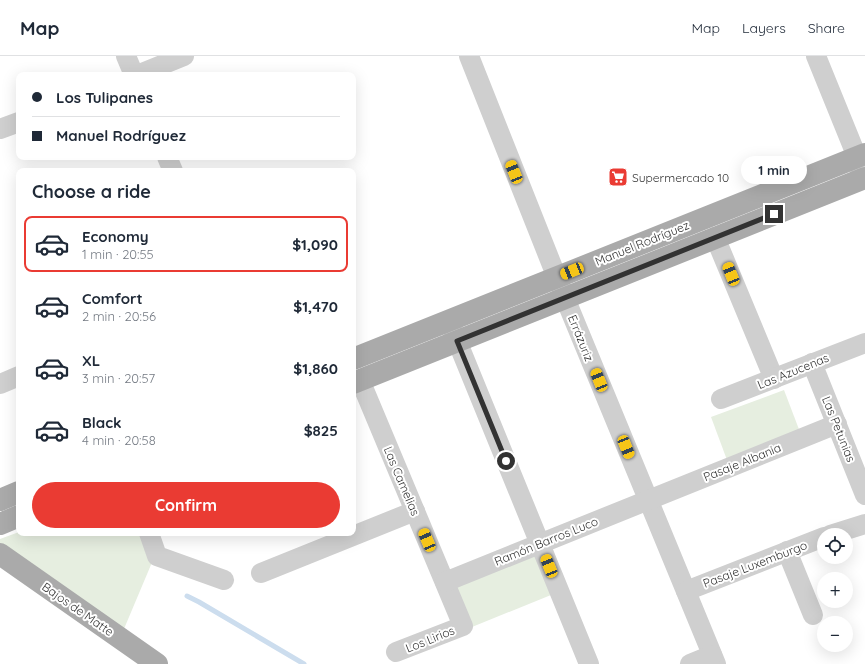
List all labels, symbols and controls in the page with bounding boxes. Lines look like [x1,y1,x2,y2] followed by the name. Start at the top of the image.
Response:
[20,16,59,40] text: Map
[691,19,720,37] text: Map
[742,19,786,37] text: Layers
[808,19,845,37] text: Share
[56,88,153,107] text: Los Tulipanes
[56,126,186,145] text: Manuel Rodríguez
[741,156,807,184] callout: 1 min
[504,159,524,185] car
[758,162,790,178] text: 1 min
[607,166,629,188] supermarket icon: Supermercado 10
[632,170,729,185] place label: Supermercado 10
[32,180,151,203] text: Choose a ride
[765,205,783,223] route end
[593,217,691,269] street label: Manuel Rodríguez
[34,226,70,262] icon: car
[82,227,149,246] text: Economy
[292,235,338,254] text: $1,090
[82,246,154,262] text: 1 min · 20:55
[559,261,585,281] car
[721,261,741,287] car
[34,288,70,324] icon: car
[82,289,143,308] text: Comfort
[293,297,338,316] text: $1,470
[82,308,156,324] text: 2 min · 20:56
[565,313,597,364] street label: Errázuriz
[34,350,70,386] icon: car
[755,350,831,392] street label: Las Azucenas
[82,351,100,370] text: XL
[293,359,338,378] text: $1,860
[589,367,609,393] car
[82,370,155,386] text: 3 min · 20:57
[819,394,859,464] street label: Las Petunias
[34,412,70,448] icon: car
[82,413,122,432] text: Black
[304,421,338,440] text: $825
[82,432,156,448] text: 4 min · 20:58
[616,434,636,460] car
[701,440,783,484] street label: Pasaje Albania
[381,444,423,518] street label: Las Camelias
[497,452,515,470] route start
[32,482,340,528] button: Confirm
[492,513,600,569] street label: Ramón Barros Luco
[417,527,437,553] car
[817,528,853,652] map controls
[817,528,853,564] button: locate
[701,537,809,591] street label: Pasaje Luxemburgo
[539,553,559,579] car
[817,572,853,608] button: +
[39,579,117,639] street label: Bajos de Matte
[817,616,853,652] button: −
[403,622,457,656] street label: Los Lirios

